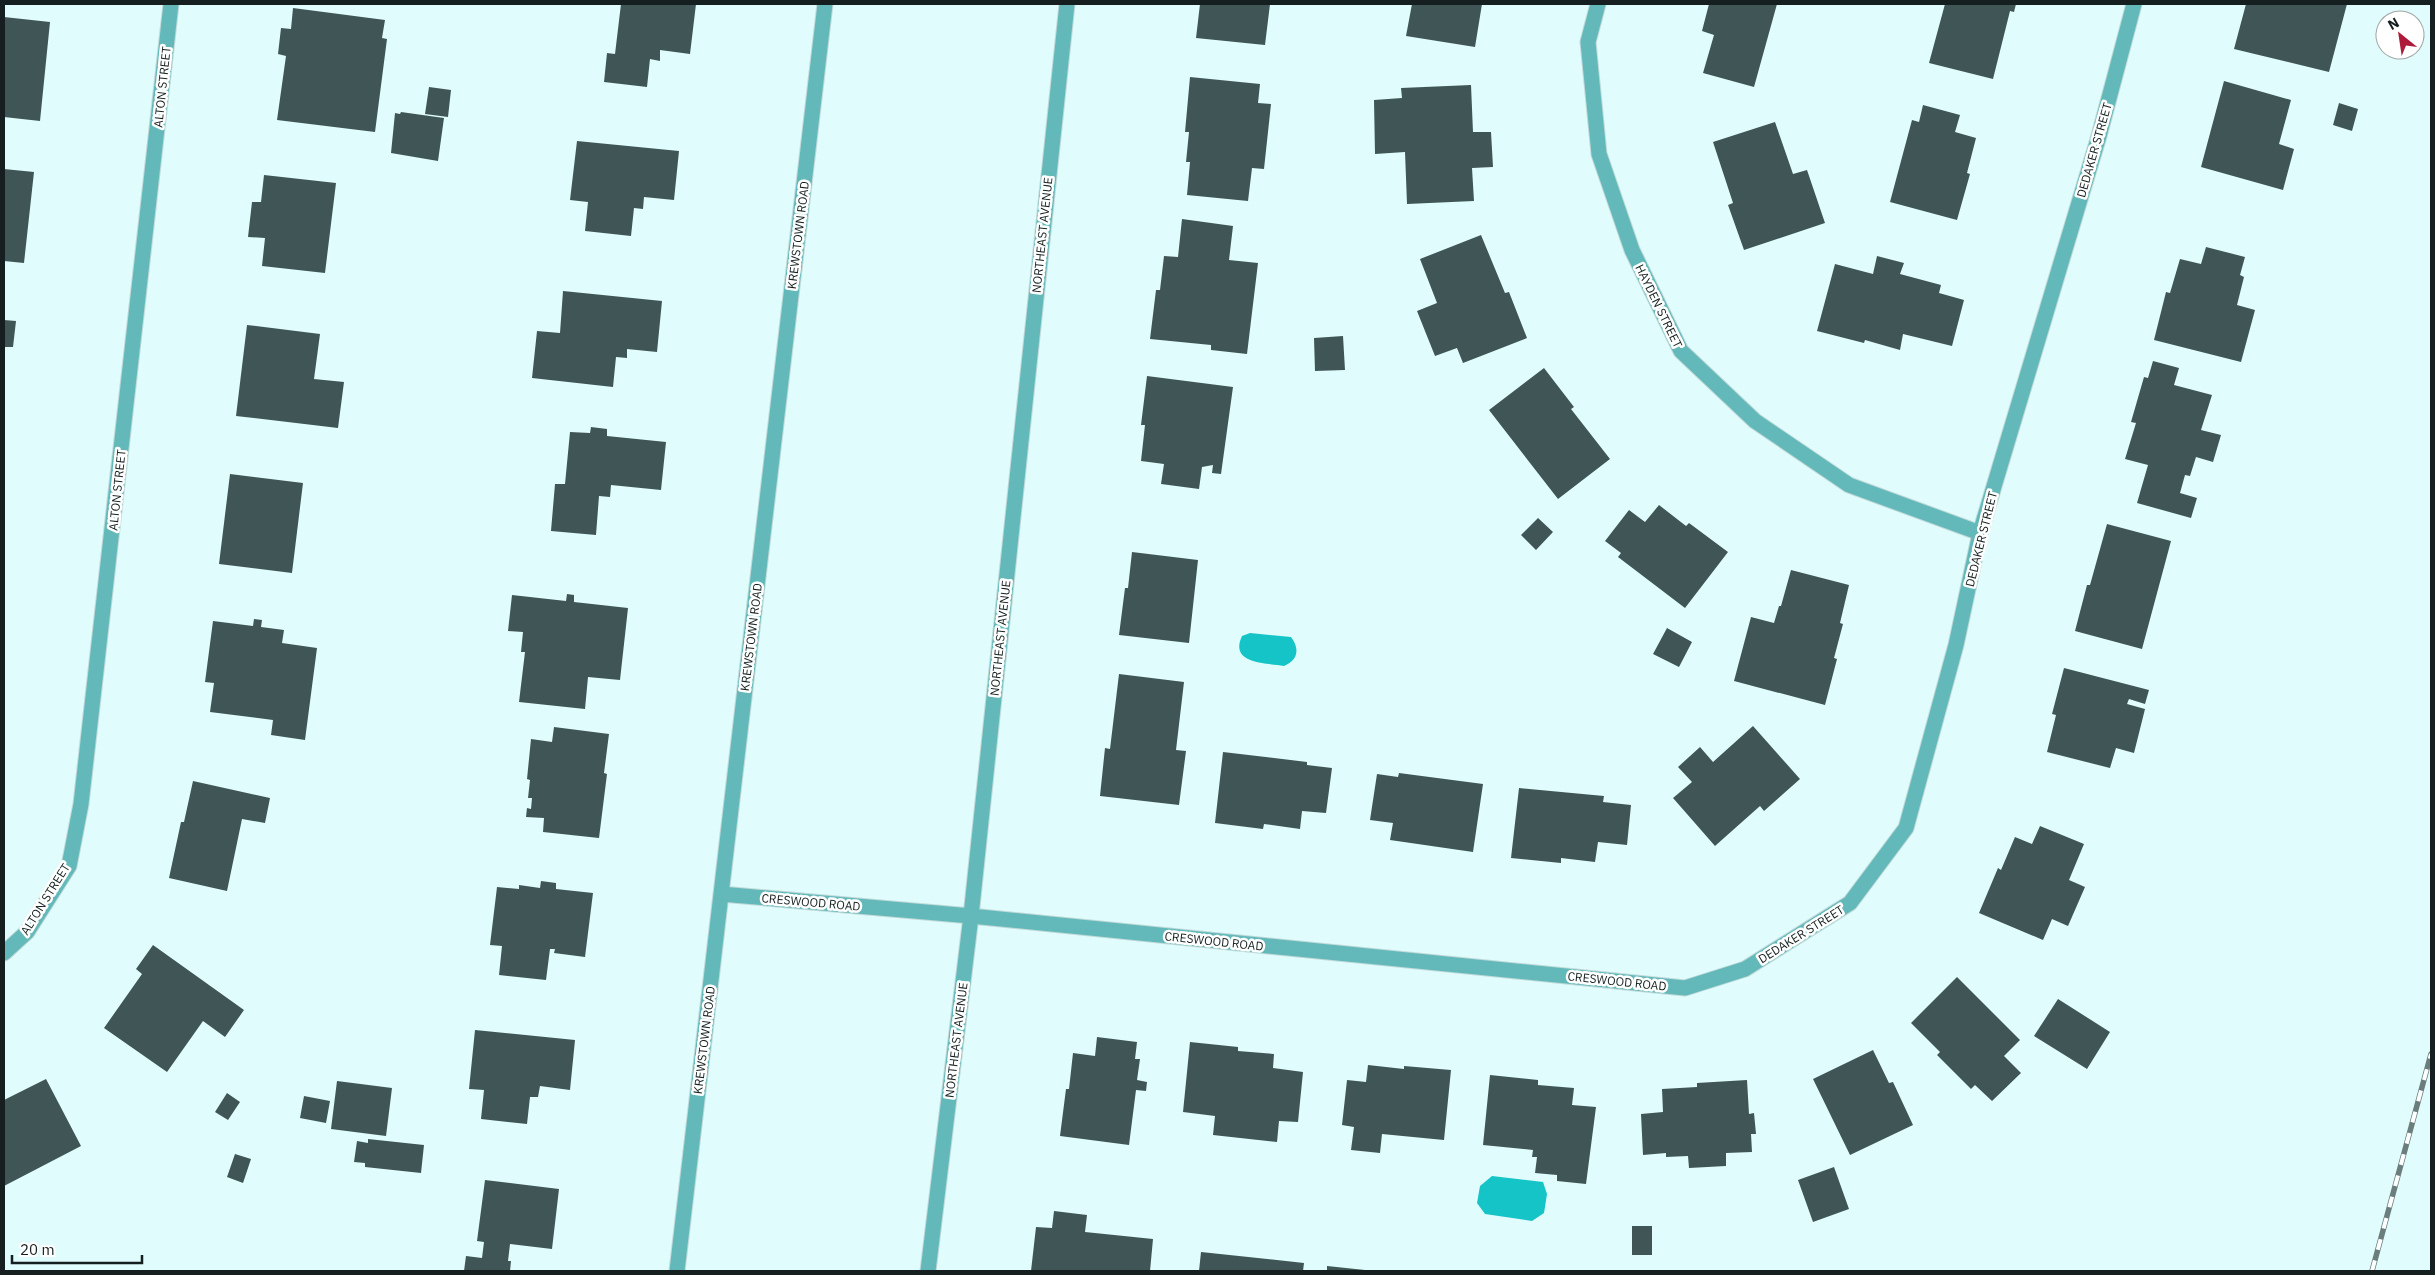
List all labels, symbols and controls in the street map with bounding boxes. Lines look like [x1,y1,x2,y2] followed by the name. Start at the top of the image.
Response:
[2375,10,2425,60] north arrow
[2385,13,2402,34] text: N
[150,46,174,128] street label: ALTON STREET
[2073,101,2115,199] street label: DEDAKER STREET
[1028,177,1056,293] street label: NORTHEAST AVENUE
[784,180,812,290] street label: KREWSTOWN ROAD
[1632,262,1686,350] street label: HAYDEN STREET
[105,449,129,531] street label: ALTON STREET
[1962,490,2000,588] street label: DEDAKER STREET
[986,580,1014,696] street label: NORTHEAST AVENUE
[737,582,765,692] street label: KREWSTOWN ROAD
[17,860,73,938] street label: ALTON STREET
[761,890,861,914] street label: CRESWOOD ROAD
[1755,902,1847,966] street label: DEDAKER STREET
[1164,928,1264,954] street label: CRESWOOD ROAD
[1567,968,1667,994] street label: CRESWOOD ROAD
[941,981,971,1099] street label: NORTHEAST AVENUE
[690,985,718,1095] street label: KREWSTOWN ROAD
[12,1232,142,1264] scale bar
[20,1240,55,1259] text: 20 m

